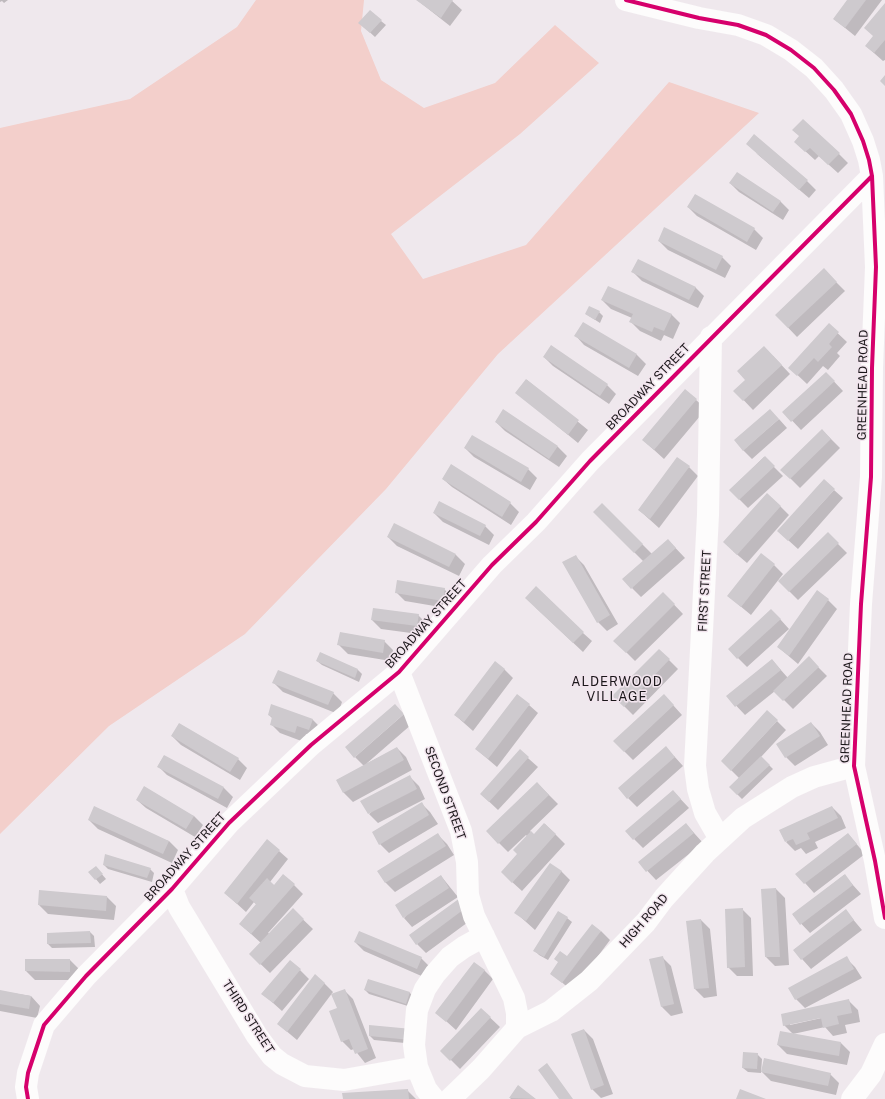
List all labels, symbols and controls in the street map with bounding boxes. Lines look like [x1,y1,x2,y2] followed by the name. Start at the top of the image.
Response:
[855,330,871,440] street label: GREENHEAD ROAD
[603,341,693,433] street label: BROADWAY STREET
[696,550,714,632] street label: FIRST STREET
[382,577,470,671] street label: BROADWAY STREET
[838,653,856,763] street label: GREENHEAD ROAD
[571,674,663,705] district label: ALDERWOOD VILLAGE
[421,744,469,842] street label: SECOND STREET
[141,810,229,904] street label: BROADWAY STREET
[617,891,671,951] street label: HIGH ROAD
[219,978,277,1056] street label: THIRD STREET

